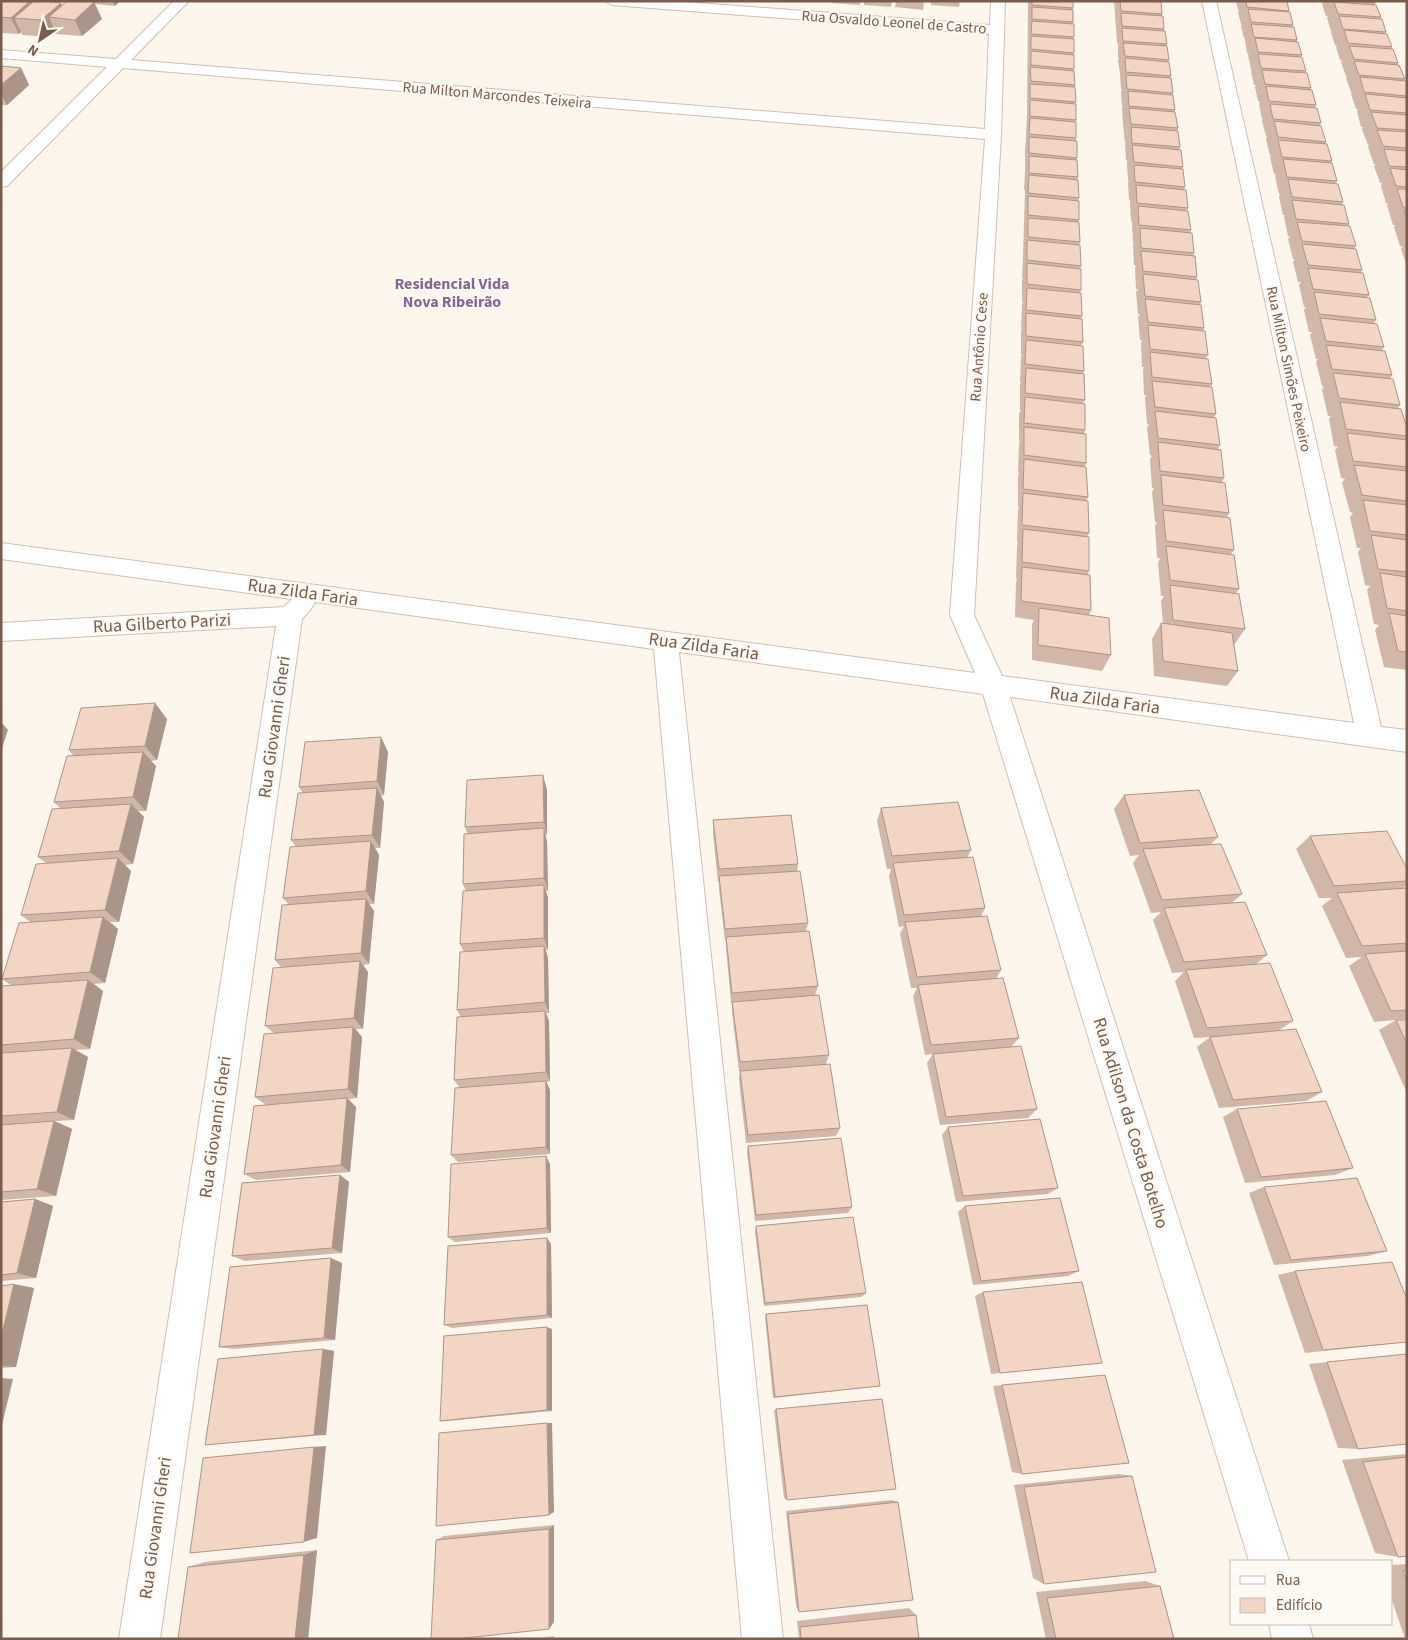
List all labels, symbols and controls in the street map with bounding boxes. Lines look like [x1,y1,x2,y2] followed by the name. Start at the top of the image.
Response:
[801,6,987,39] street label: Rua Osvaldo Leonel de Castro
[15,15,65,65] north arrow
[24,39,43,61] text: N
[402,77,592,114] street label: Rua Milton Marcondes Teixeira
[394,273,510,313] district label: Residencial Vida Nova Ribeirão
[1261,284,1316,454] street label: Rua Milton Simões Peixeiro
[965,292,994,402] street label: Rua Antônio Cese
[246,572,360,613] street label: Rua Zilda Faria
[92,607,232,640] street label: Rua Gilberto Parizi
[647,626,761,667] street label: Rua Zilda Faria
[252,654,297,800] street label: Rua Giovanni Gheri
[1048,680,1162,721] street label: Rua Zilda Faria
[1086,1015,1175,1232] street label: Rua Adilson da Costa Botelho
[193,1054,238,1200] street label: Rua Giovanni Gheri
[133,1455,178,1601] street label: Rua Giovanni Gheri
[1230,1560,1393,1625] legend
[1276,1570,1300,1591] text: Rua
[1276,1595,1323,1616] text: Edifício

